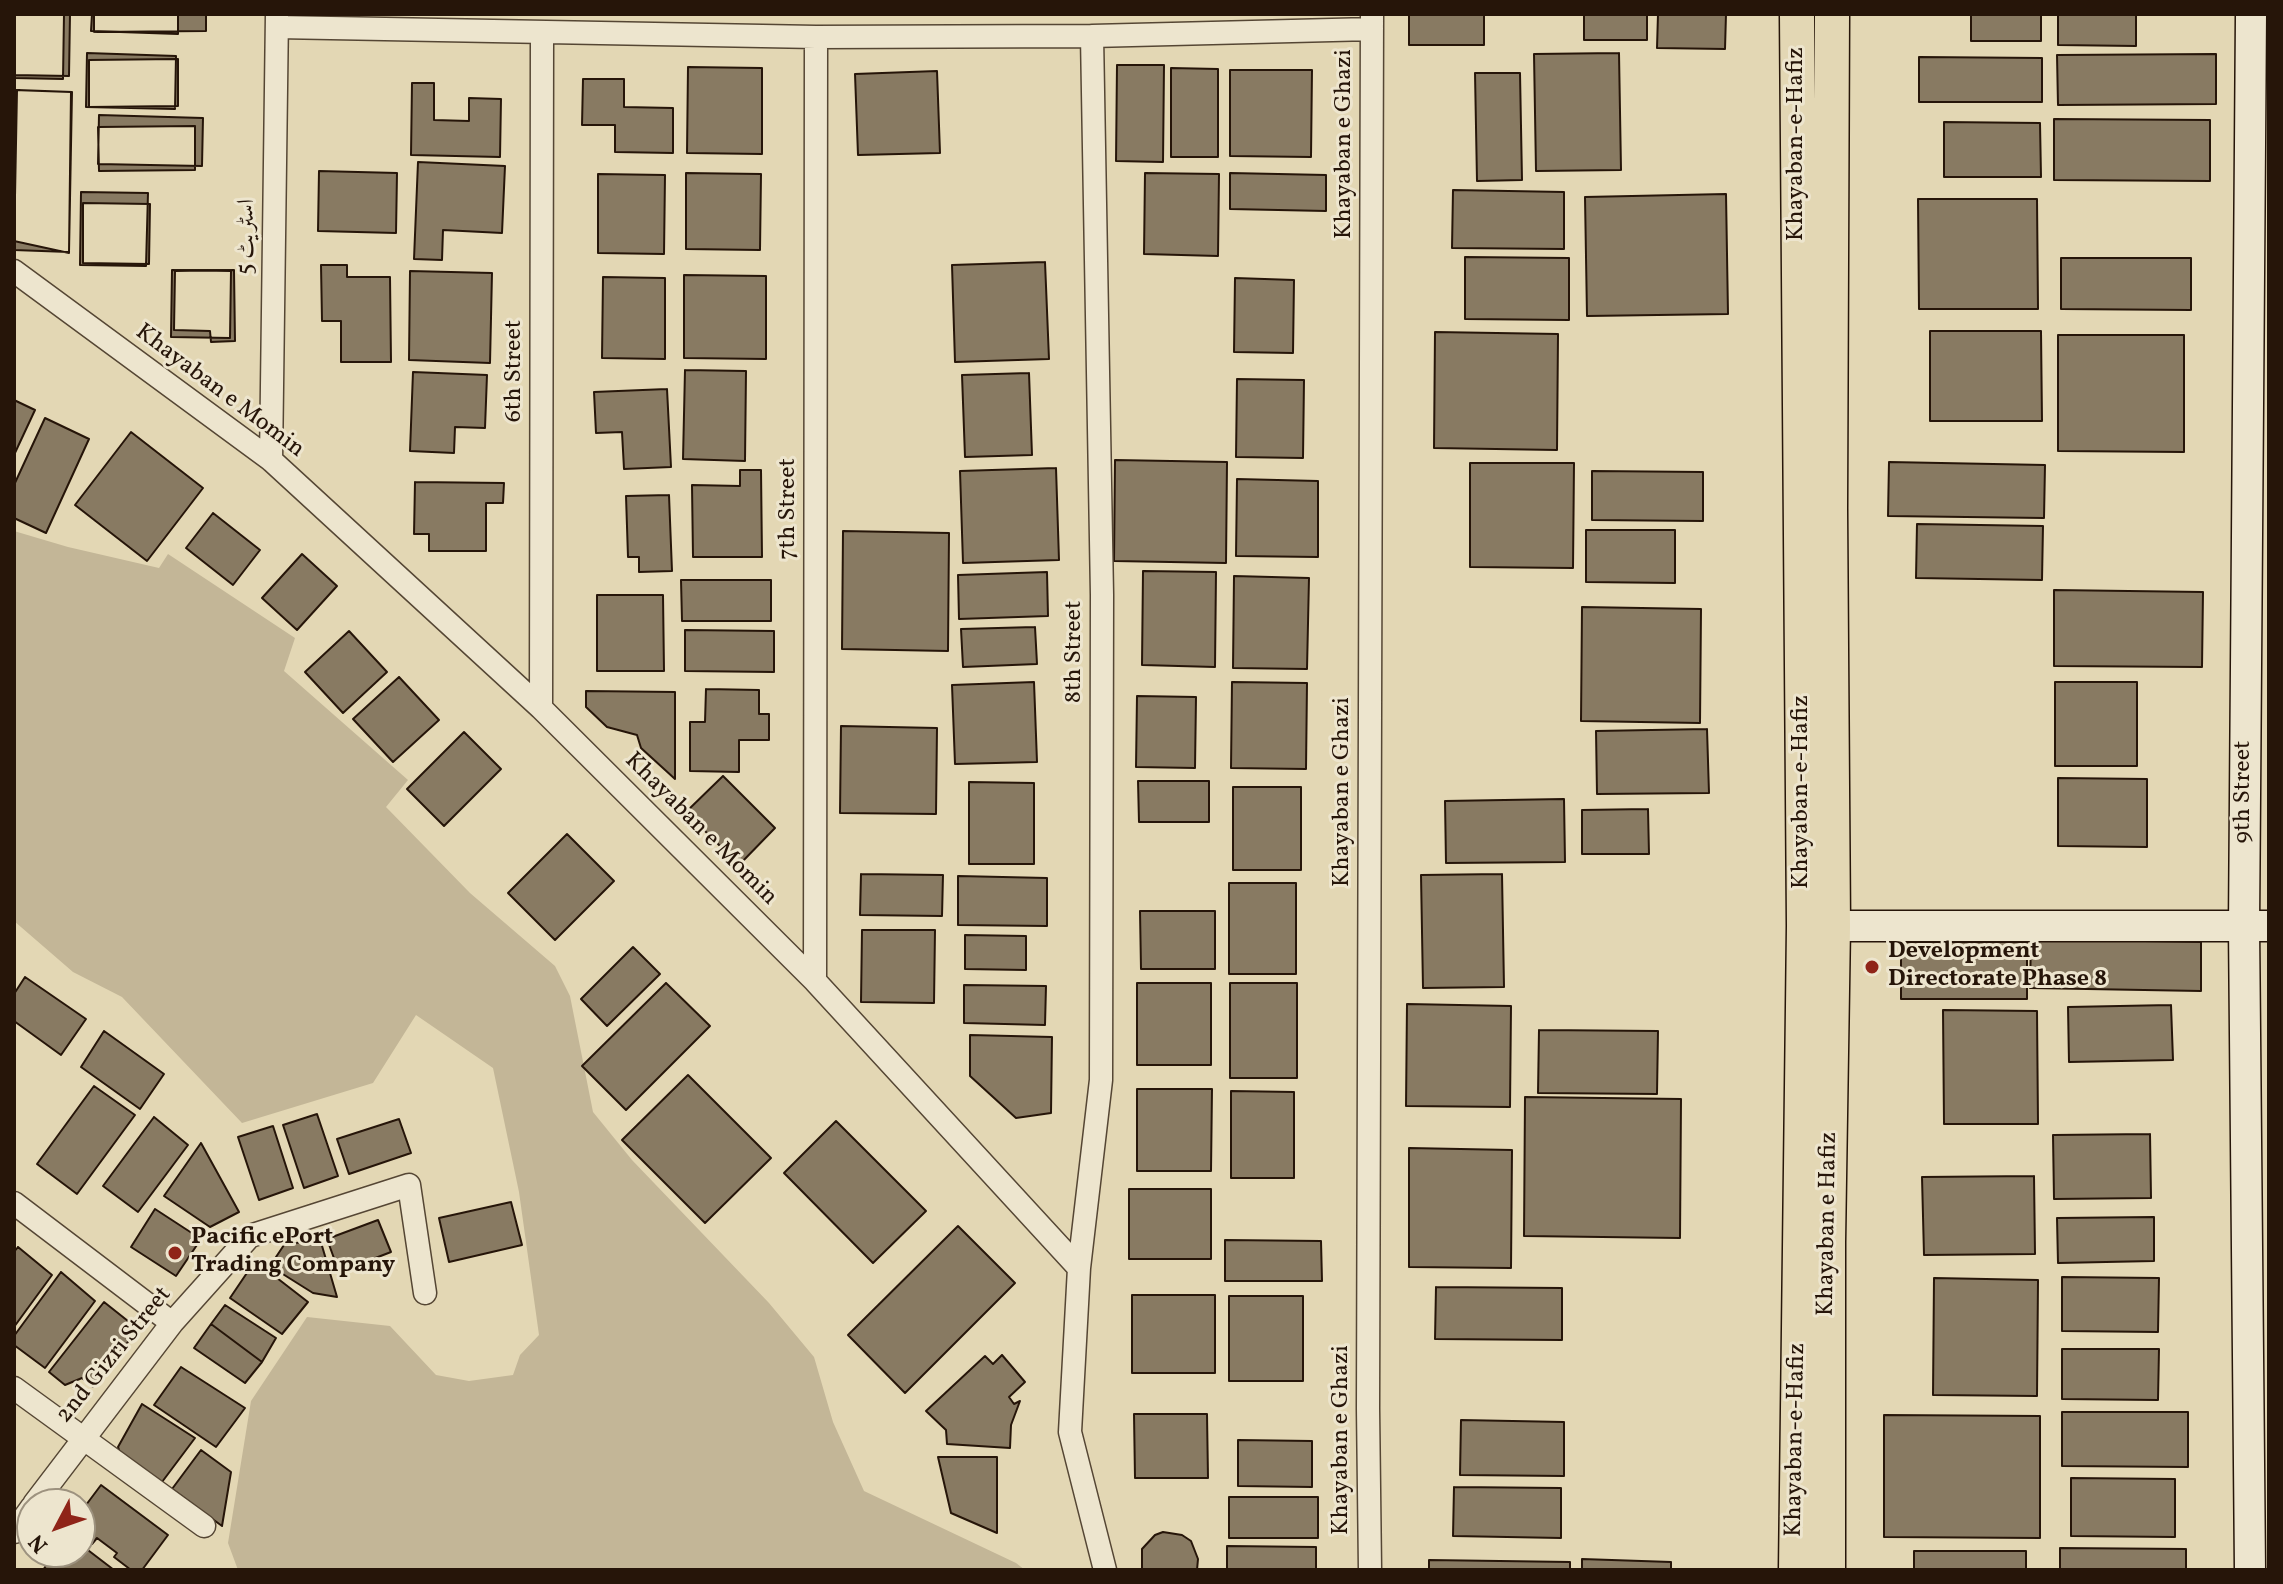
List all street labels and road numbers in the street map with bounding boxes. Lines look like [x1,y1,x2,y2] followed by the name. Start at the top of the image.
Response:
[1784,47,1812,241] street label: Khayaban-e-Hafiz
[1332,49,1360,239] street label: Khayaban e Ghazi
[233,199,263,275] street label: اسٹریٹ 5
[129,319,309,465] street label: Khayaban e Momin
[502,320,530,422] street label: 6th Street
[776,458,804,560] street label: 7th Street
[1062,601,1090,703] street label: 8th Street
[1789,695,1817,889] street label: Khayaban-e-Hafiz
[1330,697,1358,887] street label: Khayaban e Ghazi
[2231,741,2259,843] street label: 9th Street
[617,747,783,913] street label: Khayaban e Momin
[1813,1132,1845,1316] street label: Khayaban e Hafiz
[51,1282,179,1430] street label: 2nd Gizri Street
[1781,1343,1813,1537] street label: Khayaban-e-Hafiz
[1329,1345,1357,1535] street label: Khayaban e Ghazi

